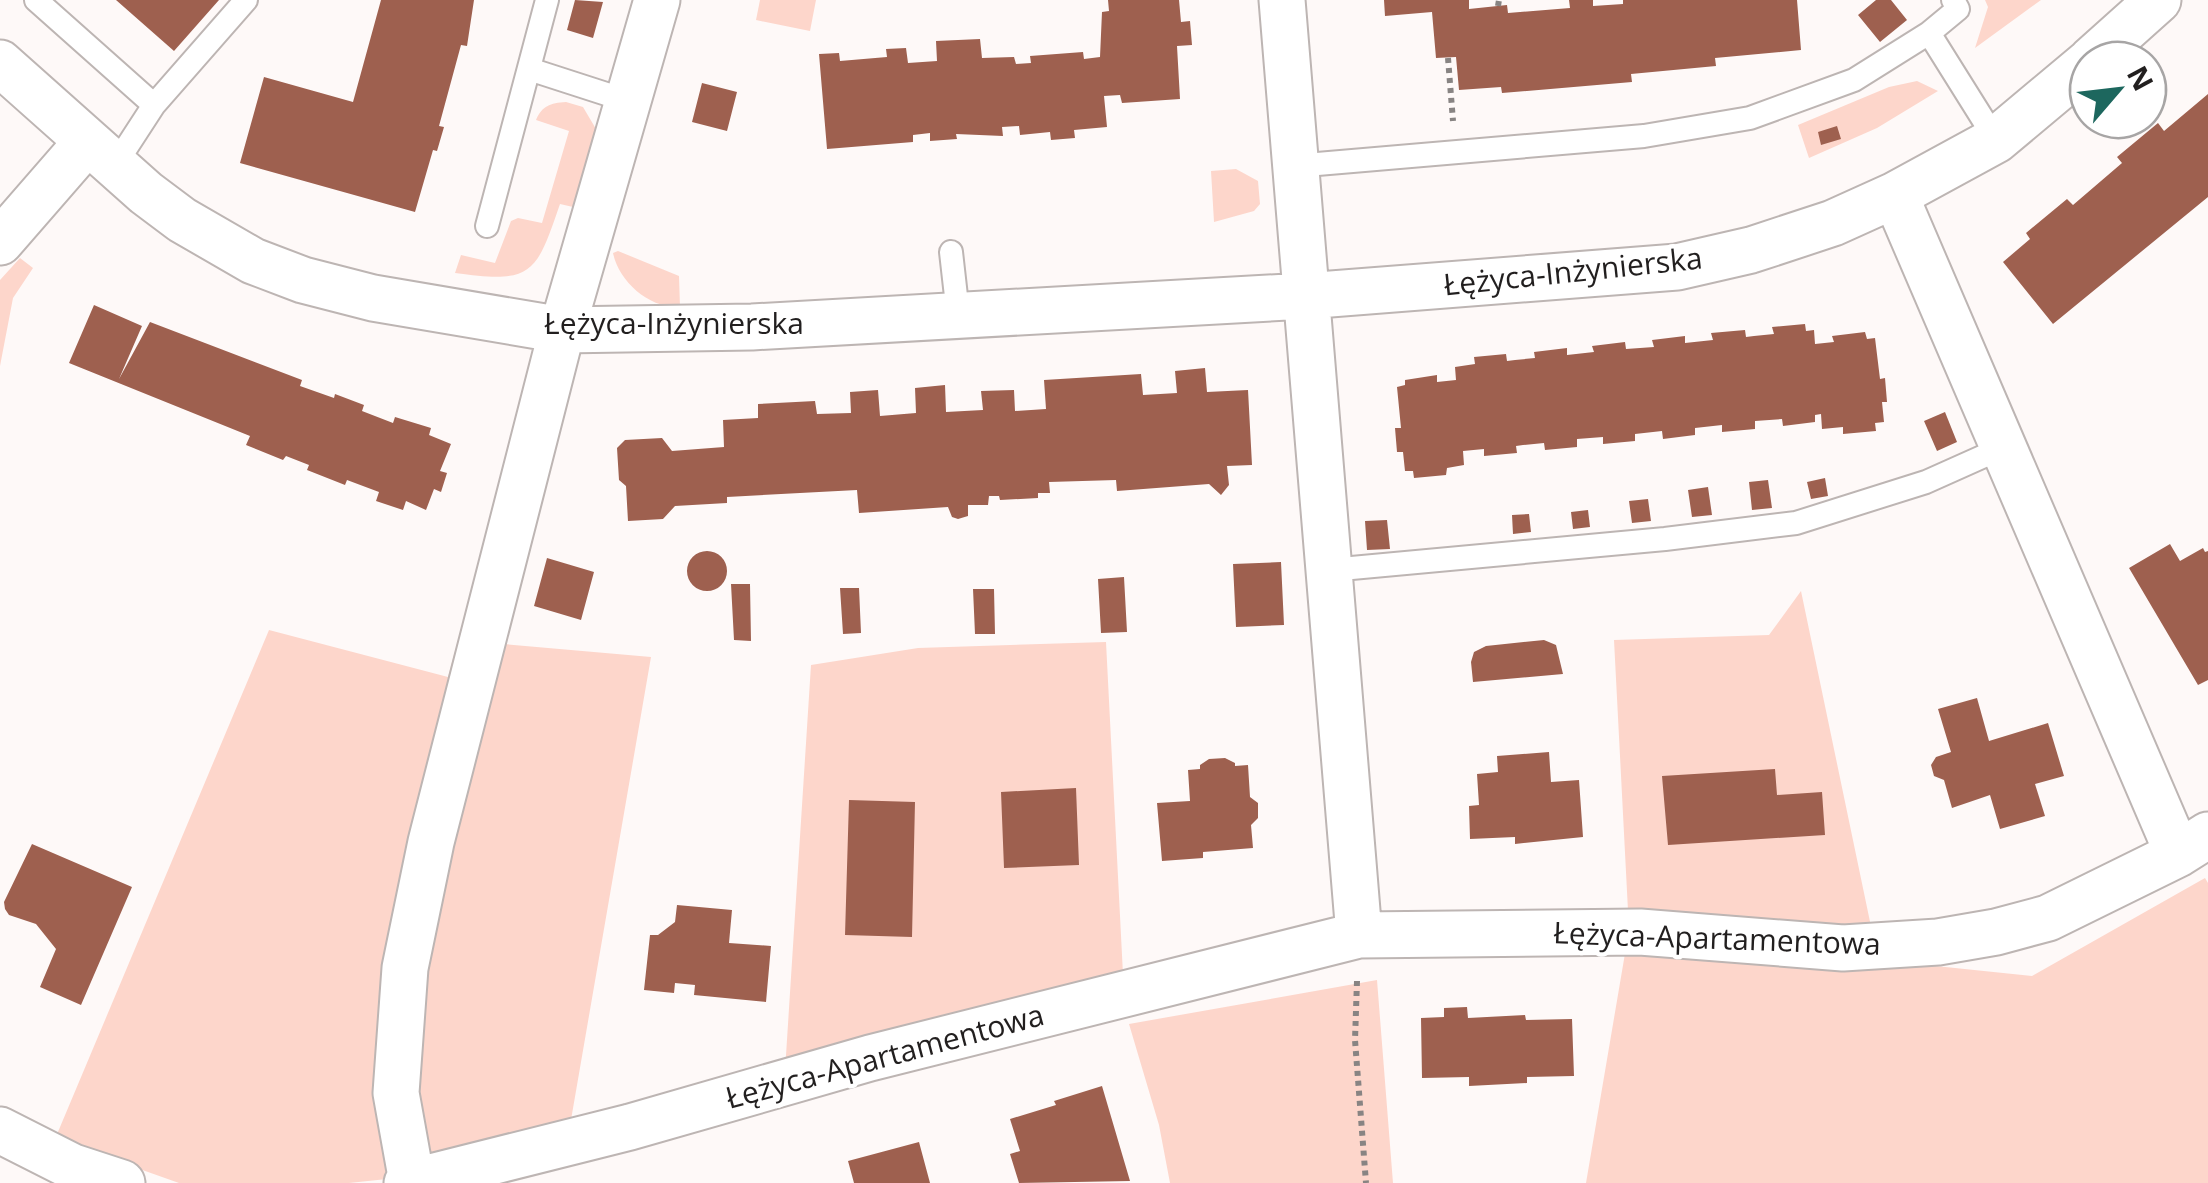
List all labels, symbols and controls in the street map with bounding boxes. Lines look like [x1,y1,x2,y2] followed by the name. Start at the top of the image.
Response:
[2068,40,2168,140] north arrow
[2119,59,2163,97] text: N
[1441,237,1704,304] street label: Łężyca-Inżynierska
[544,302,804,343] street label: Łężyca-Inżynierska
[1553,911,1881,964] street label: Łężyca-Apartamentowa
[721,993,1048,1118] street label: Łężyca-Apartamentowa

